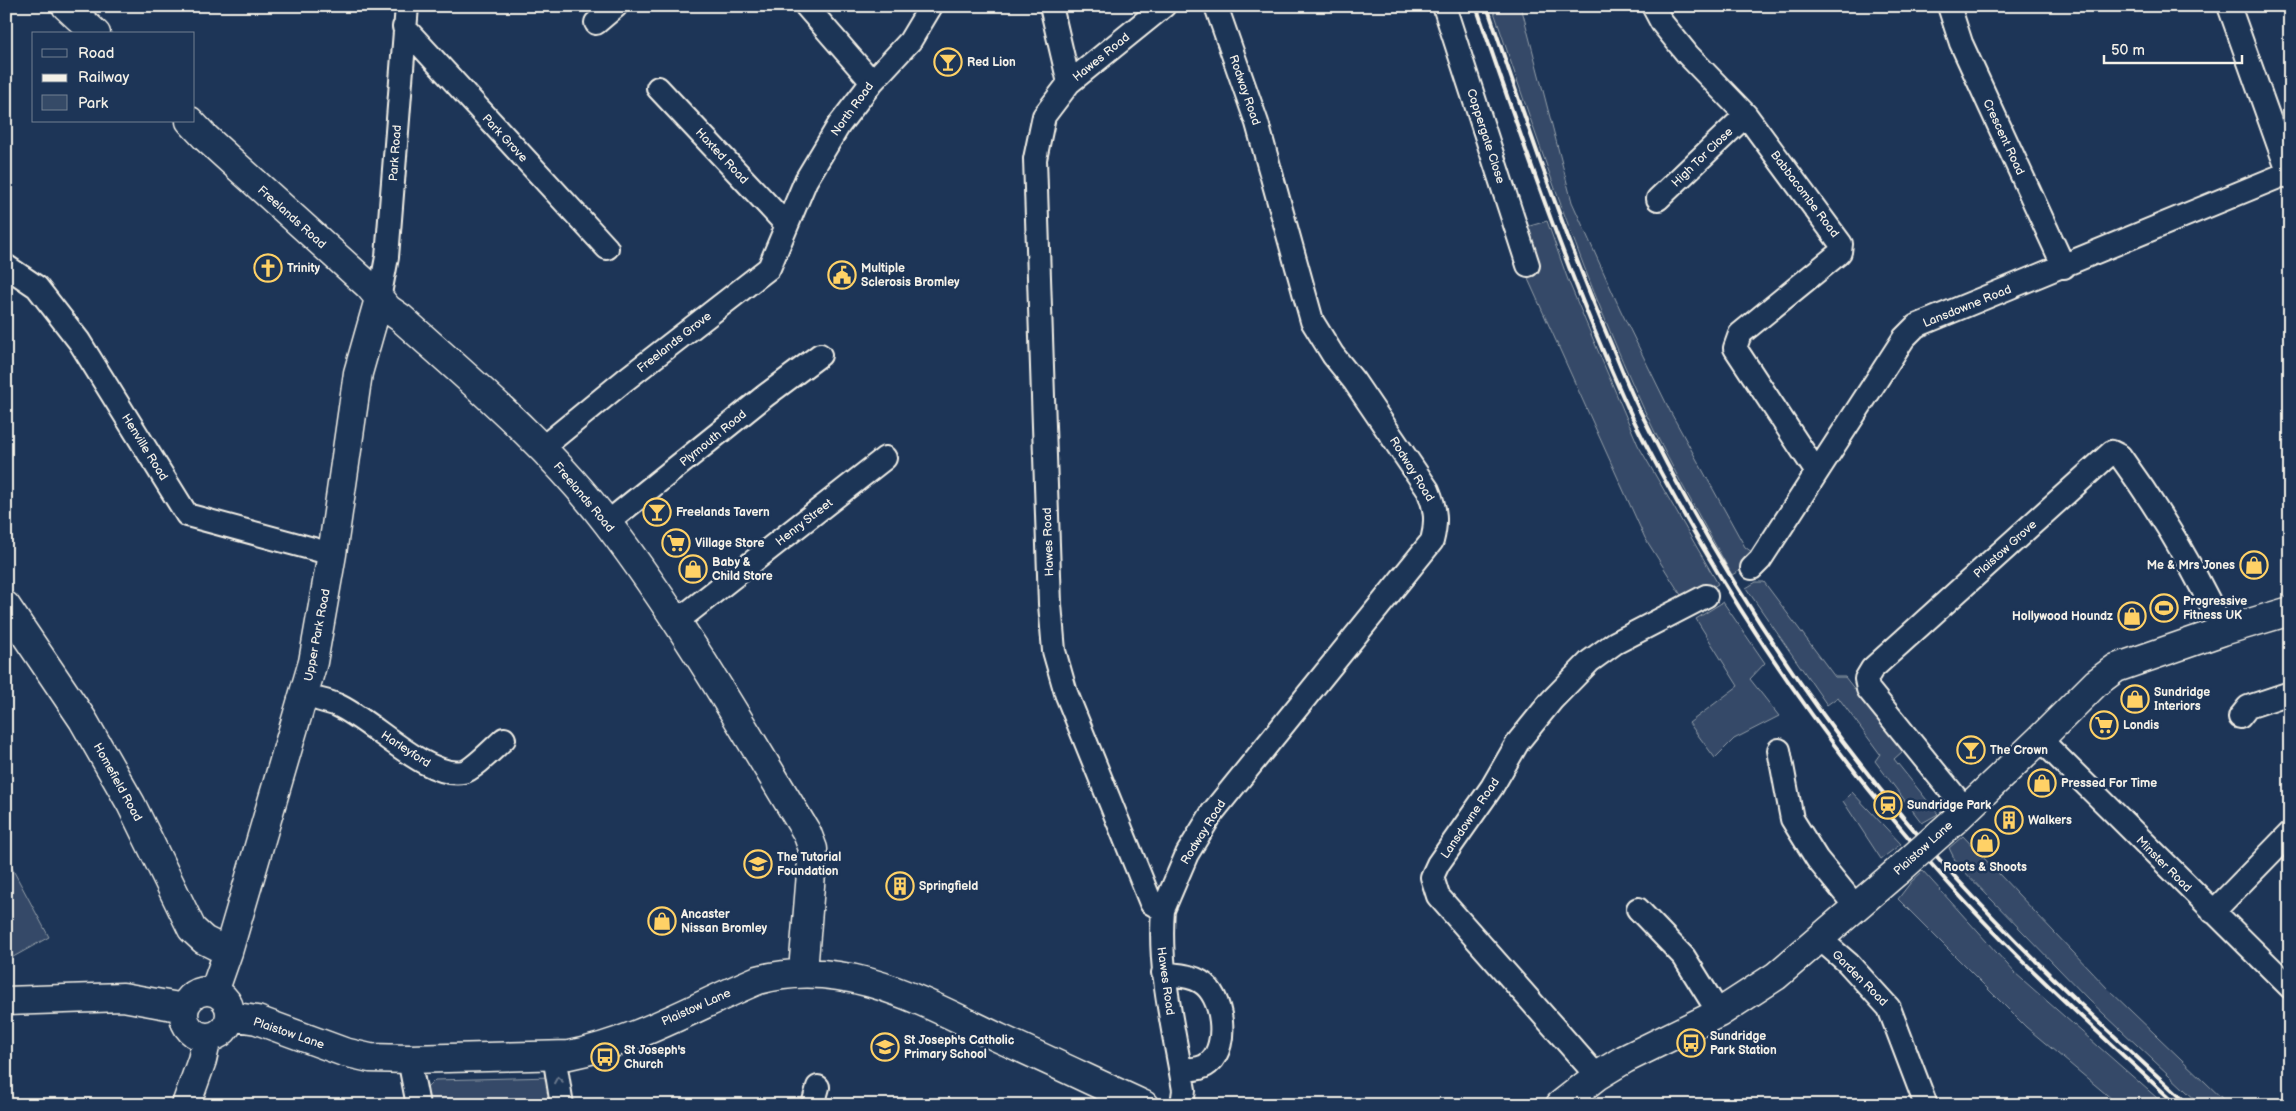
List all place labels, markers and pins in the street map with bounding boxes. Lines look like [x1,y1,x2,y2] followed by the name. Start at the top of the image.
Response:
[933,47,963,77] bar icon: Red Lion
[967,55,1016,70] place label: Red Lion
[253,253,283,283] church icon: Trinity
[827,260,857,290] public building icon: Multiple Sclerosis Bromley
[287,261,320,276] place label: Trinity
[861,261,960,290] place label: Multiple Sclerosis Bromley
[642,497,672,527] bar icon: Freelands Tavern
[676,505,770,520] place label: Freelands Tavern
[661,528,691,558] supermarket icon: Village Store
[695,536,765,551] place label: Village Store
[2239,550,2269,580] shop icon: Me & Mrs Jones
[678,554,708,584] shop icon: Baby & Child Store
[712,555,773,584] place label: Baby & Child Store
[2147,558,2235,573] place label: Me & Mrs Jones
[2149,593,2179,623] sports icon: Progressive Fitness UK
[2183,594,2247,623] place label: Progressive Fitness UK
[2117,601,2147,631] shop icon: Hollywood Houndz
[2012,609,2113,624] place label: Hollywood Houndz
[2120,684,2150,714] shop icon: Sundridge Interiors
[2154,685,2210,714] place label: Sundridge Interiors
[2089,710,2119,740] supermarket icon: Londis
[2123,718,2159,733] place label: Londis
[1956,735,1986,765] bar icon: The Crown
[1990,743,2048,758] place label: The Crown
[2027,768,2057,798] shop icon: Pressed For Time
[2061,776,2157,791] place label: Pressed For Time
[1873,790,1903,820] station icon: Sundridge Park
[1907,798,1992,813] place label: Sundridge Park
[1994,805,2024,835] building icon: Walkers
[2028,813,2072,828] place label: Walkers
[1970,828,2000,858] shop icon: Roots & Shoots
[743,849,773,879] school or university icon: The Tutorial Foundation
[777,850,841,879] place label: The Tutorial Foundation
[1943,860,2027,875] place label: Roots & Shoots
[885,871,915,901] building icon: Springfield
[919,879,978,894] place label: Springfield
[647,906,677,936] shop icon: Ancaster Nissan Bromley
[680,907,768,936] place label: Ancaster Nissan Bromley
[1676,1028,1706,1058] bus stop icon: Sundridge Park Station
[1710,1029,1777,1058] place label: Sundridge Park Station
[870,1032,900,1062] school or university icon: St Joseph's Catholic Primary School
[904,1033,1015,1062] place label: St Joseph's Catholic Primary School
[590,1042,620,1072] bus stop icon: St Joseph's Church
[624,1043,686,1072] place label: St Joseph's Church

